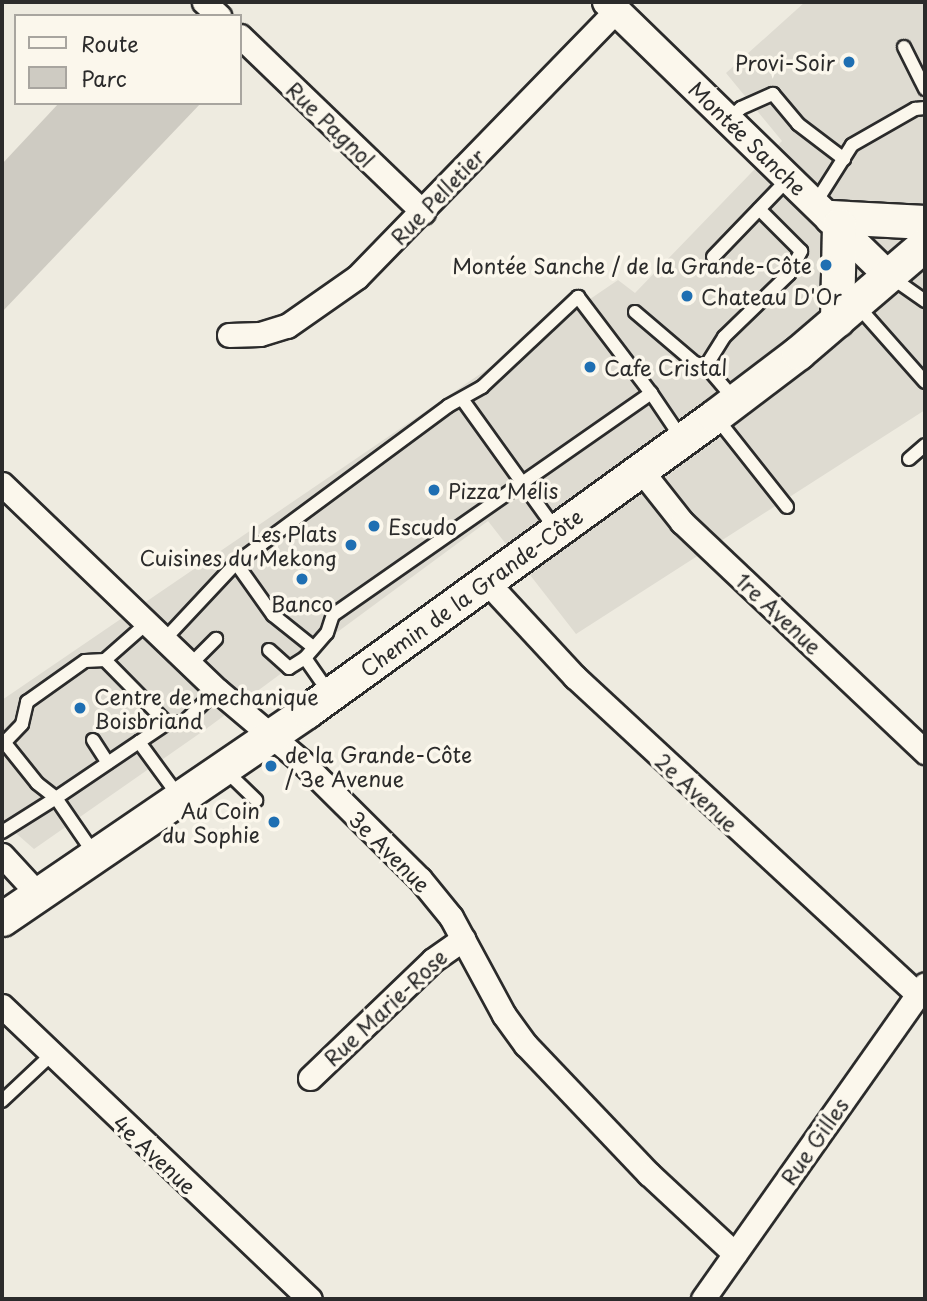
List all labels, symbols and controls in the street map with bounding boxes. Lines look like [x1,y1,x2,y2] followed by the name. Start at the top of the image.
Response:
[14,14,242,105] legend
[81,27,139,59] text: Route
[735,49,835,75] place label: Provi-Soir
[841,54,857,70] marker: Provi-Soir
[81,62,127,94] text: Parc
[684,75,812,201] street label: Montée Sanche
[282,76,380,172] street label: Rue Pagnol
[384,142,490,250] street label: Rue Pelletier
[447,252,812,278] place label: Montée Sanche / de la Grande-Côte
[818,257,834,273] marker: Montée Sanche / de la Grande-Côte
[701,283,842,309] place label: Chateau D'Or
[679,288,695,304] marker: Chateau D'Or
[604,354,727,380] place label: Cafe Cristal
[582,359,598,375] marker: Cafe Cristal
[448,477,558,503] place label: Pizza Melis
[426,482,442,498] marker: Pizza Melis
[354,502,588,682] street label: Chemin de la Grande-Côte
[388,513,457,539] place label: Escudo
[366,518,382,534] marker: Escudo
[137,520,337,570] place label: Les Plats Cuisines du Mekong
[343,537,359,553] marker: Les Plats Cuisines du Mekong
[731,567,827,659] street label: 1re Avenue
[294,571,310,587] marker: Banco
[271,590,333,616] place label: Banco
[94,683,320,733] place label: Centre de mechanique Boisbriand
[72,700,88,716] marker: Centre de mechanique Boisbriand
[285,741,472,791] place label: de la Grande-Côte / 3e Avenue
[650,747,744,837] street label: 2e Avenue
[263,758,279,774] marker: de la Grande-Côte / 3e Avenue
[161,797,260,847] place label: Au Coin du Sophie
[344,805,436,897] street label: 3e Avenue
[266,814,282,830] marker: Au Coin du Sophie
[318,943,452,1071] street label: Rue Marie-Rose
[774,1092,854,1190] street label: Rue Gilles
[108,1109,202,1199] street label: 4e Avenue

